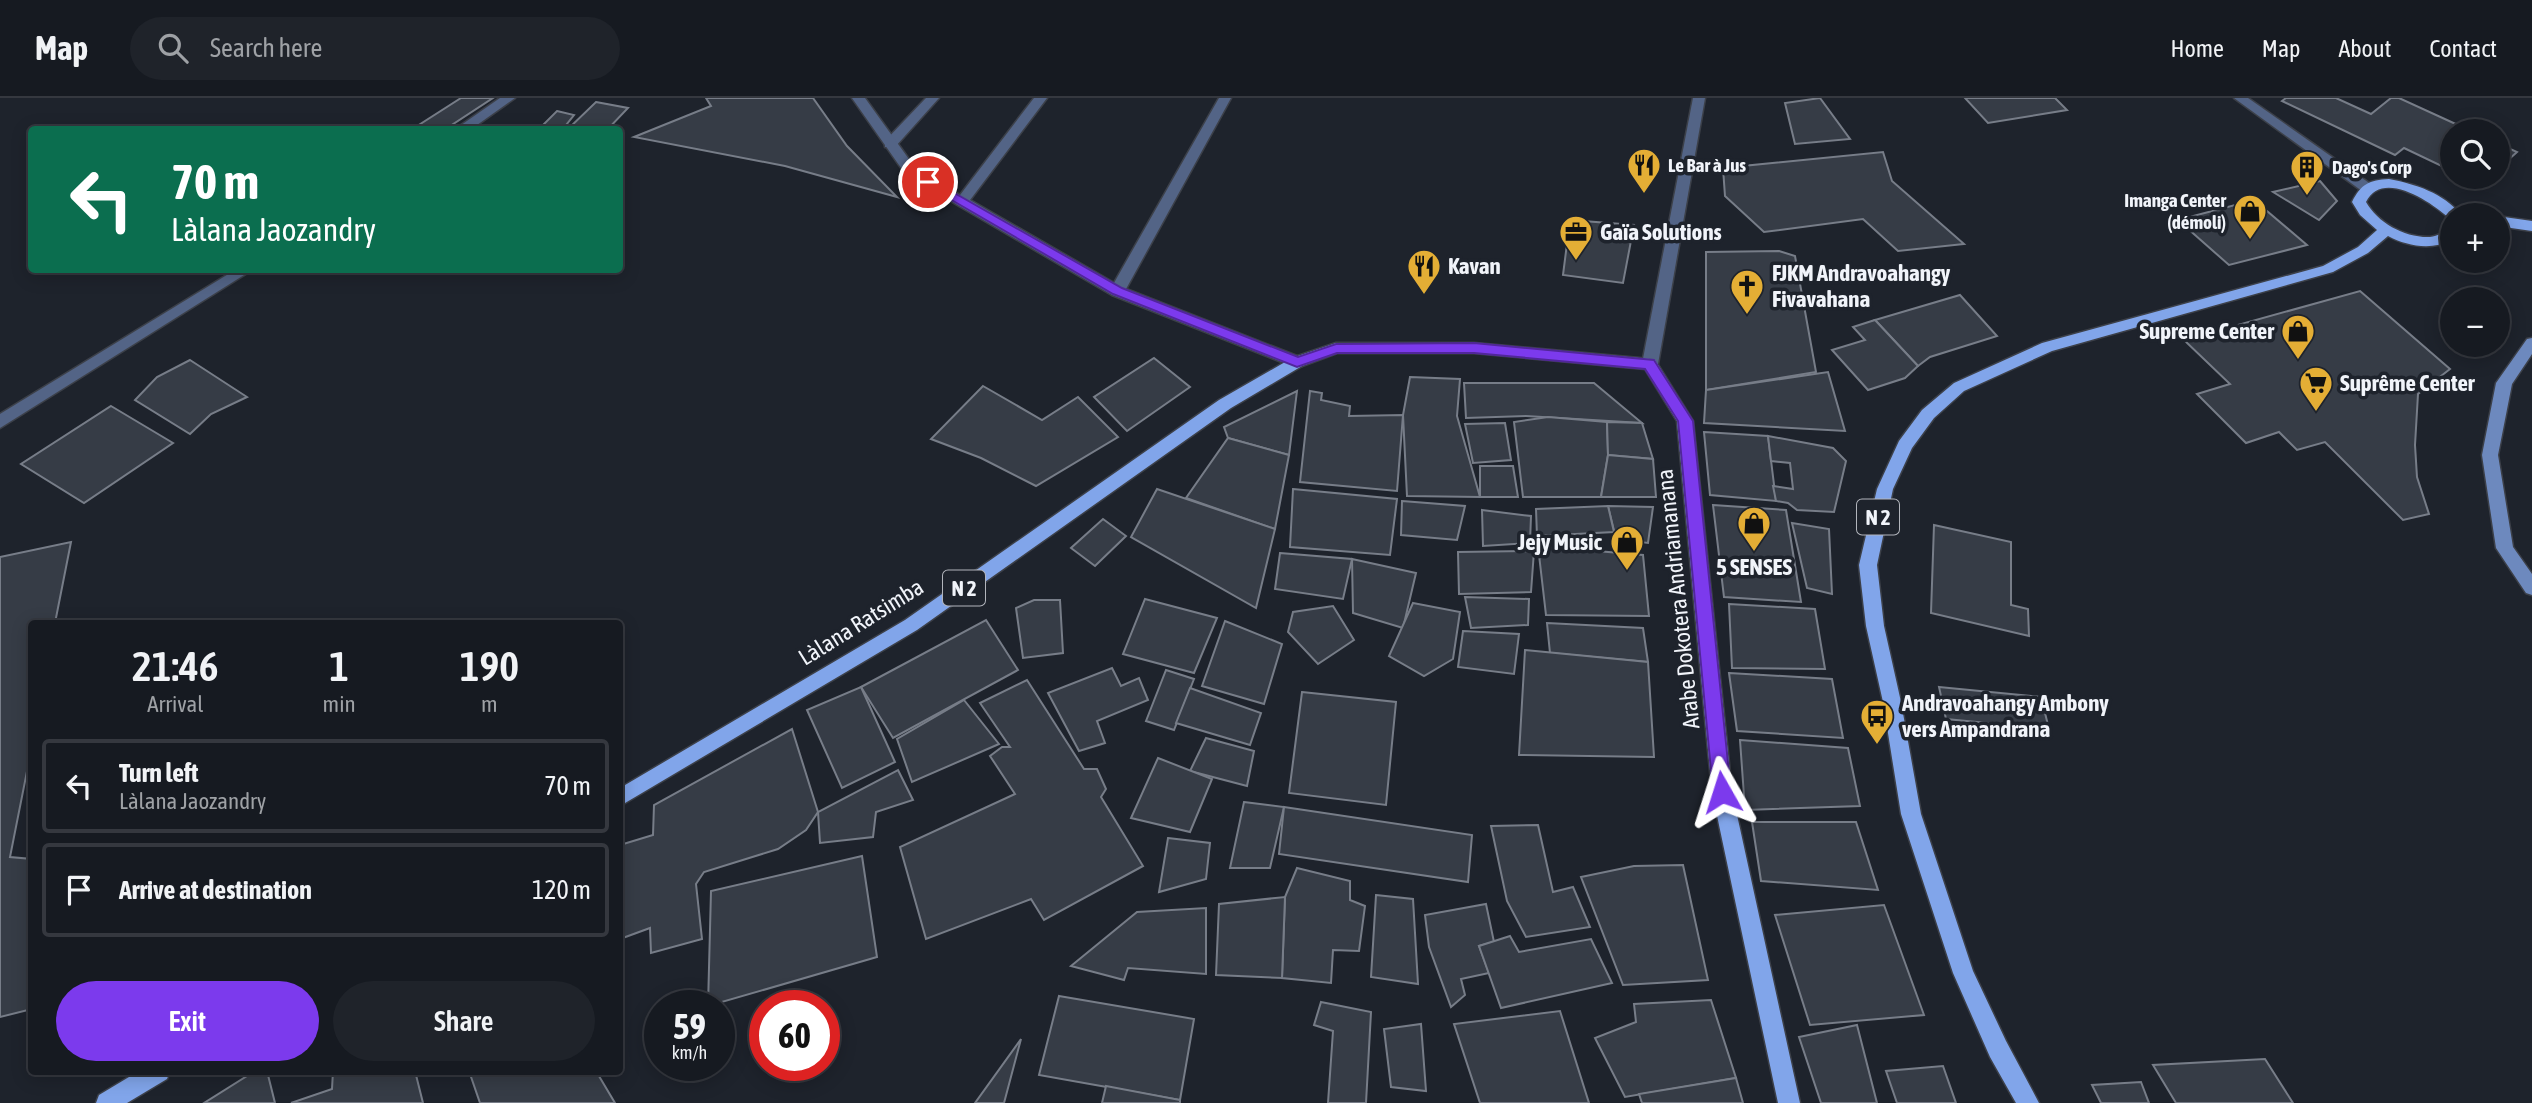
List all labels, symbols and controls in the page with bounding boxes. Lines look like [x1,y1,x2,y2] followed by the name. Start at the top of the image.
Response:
[130,17,620,80] search box
[35,29,88,67] text: Map
[154,29,192,67] icon: search
[210,33,322,63] text: Search here
[2170,35,2224,62] text: Home
[2262,35,2300,62] text: Map
[2338,35,2391,62] text: About
[2429,35,2497,62] text: Contact
[2440,119,2510,357] map controls
[2440,119,2510,189] button: search
[1625,146,1663,195] restaurant icon: Le Bar à Jus
[2288,148,2326,197] building icon: Dago's Corp
[898,152,958,212] pin
[171,153,259,209] text: 70 m
[56,154,147,245] icon: left
[1668,154,1746,176] place label: Le Bar à Jus
[2332,156,2412,178] place label: Dago's Corp
[909,163,947,201] icon: arrive
[2124,189,2226,233] place label: Imanga Center (démoli)
[2231,192,2269,241] shop icon: Imanga Center (démoli)
[2440,203,2510,273] button: +
[171,211,376,248] text: Làlana Jaozandry
[1557,213,1595,262] office icon: Gaïa Solutions
[1600,219,1722,245] place label: Gaïa Solutions
[1405,247,1443,296] restaurant icon: Kavan
[1448,253,1501,279] place label: Kavan
[1772,260,1951,312] place label: FJKM Andravoahangy Fivavahana
[1728,267,1766,316] church icon: FJKM Andravoahangy Fivavahana
[2440,287,2510,357] button: −
[2279,312,2317,361] shop icon: Supreme Center
[2139,318,2275,344] place label: Supreme Center
[2297,364,2335,413] supermarket icon: Suprême Center
[2340,370,2476,396] place label: Suprême Center
[1651,468,1705,730] street label: Arabe Dokotera Andriamanana
[1857,500,1899,534] road number: N 2
[1735,504,1773,553] shop icon: 5 SENSES
[1608,523,1646,572] shop icon: Jejy Music
[1517,529,1602,555] place label: Jejy Music
[1716,554,1792,580] place label: 5 SENSES
[943,570,985,606] road number: N 2
[794,573,928,671] street label: Làlana Ratsimba
[132,642,219,690] text: 21:46
[329,642,349,690] text: 1
[460,642,519,690] text: 190
[1901,690,2109,742] place label: Andravoahangy Ambony vers Ampandrana
[147,691,203,717] text: Arrival
[323,691,356,717] text: min
[481,691,498,717] text: m
[1858,697,1896,746] bus stop icon: Andravoahangy Ambony vers Ampandrana
[1685,755,1759,829] position arrow
[119,758,199,788] text: Turn left
[60,767,98,805] icon: left
[544,771,591,801] text: 70 m
[119,788,266,814] text: Làlana Jaozandry
[60,871,98,909] icon: arrive
[119,875,312,905] text: Arrive at destination
[532,875,591,905] text: 120 m
[56,981,319,1061] button: Exit
[333,981,595,1061] button: Share
[749,990,840,1081] speed limit sign: 60
[673,1006,706,1046] text: 59
[672,1042,707,1063] text: km/h

